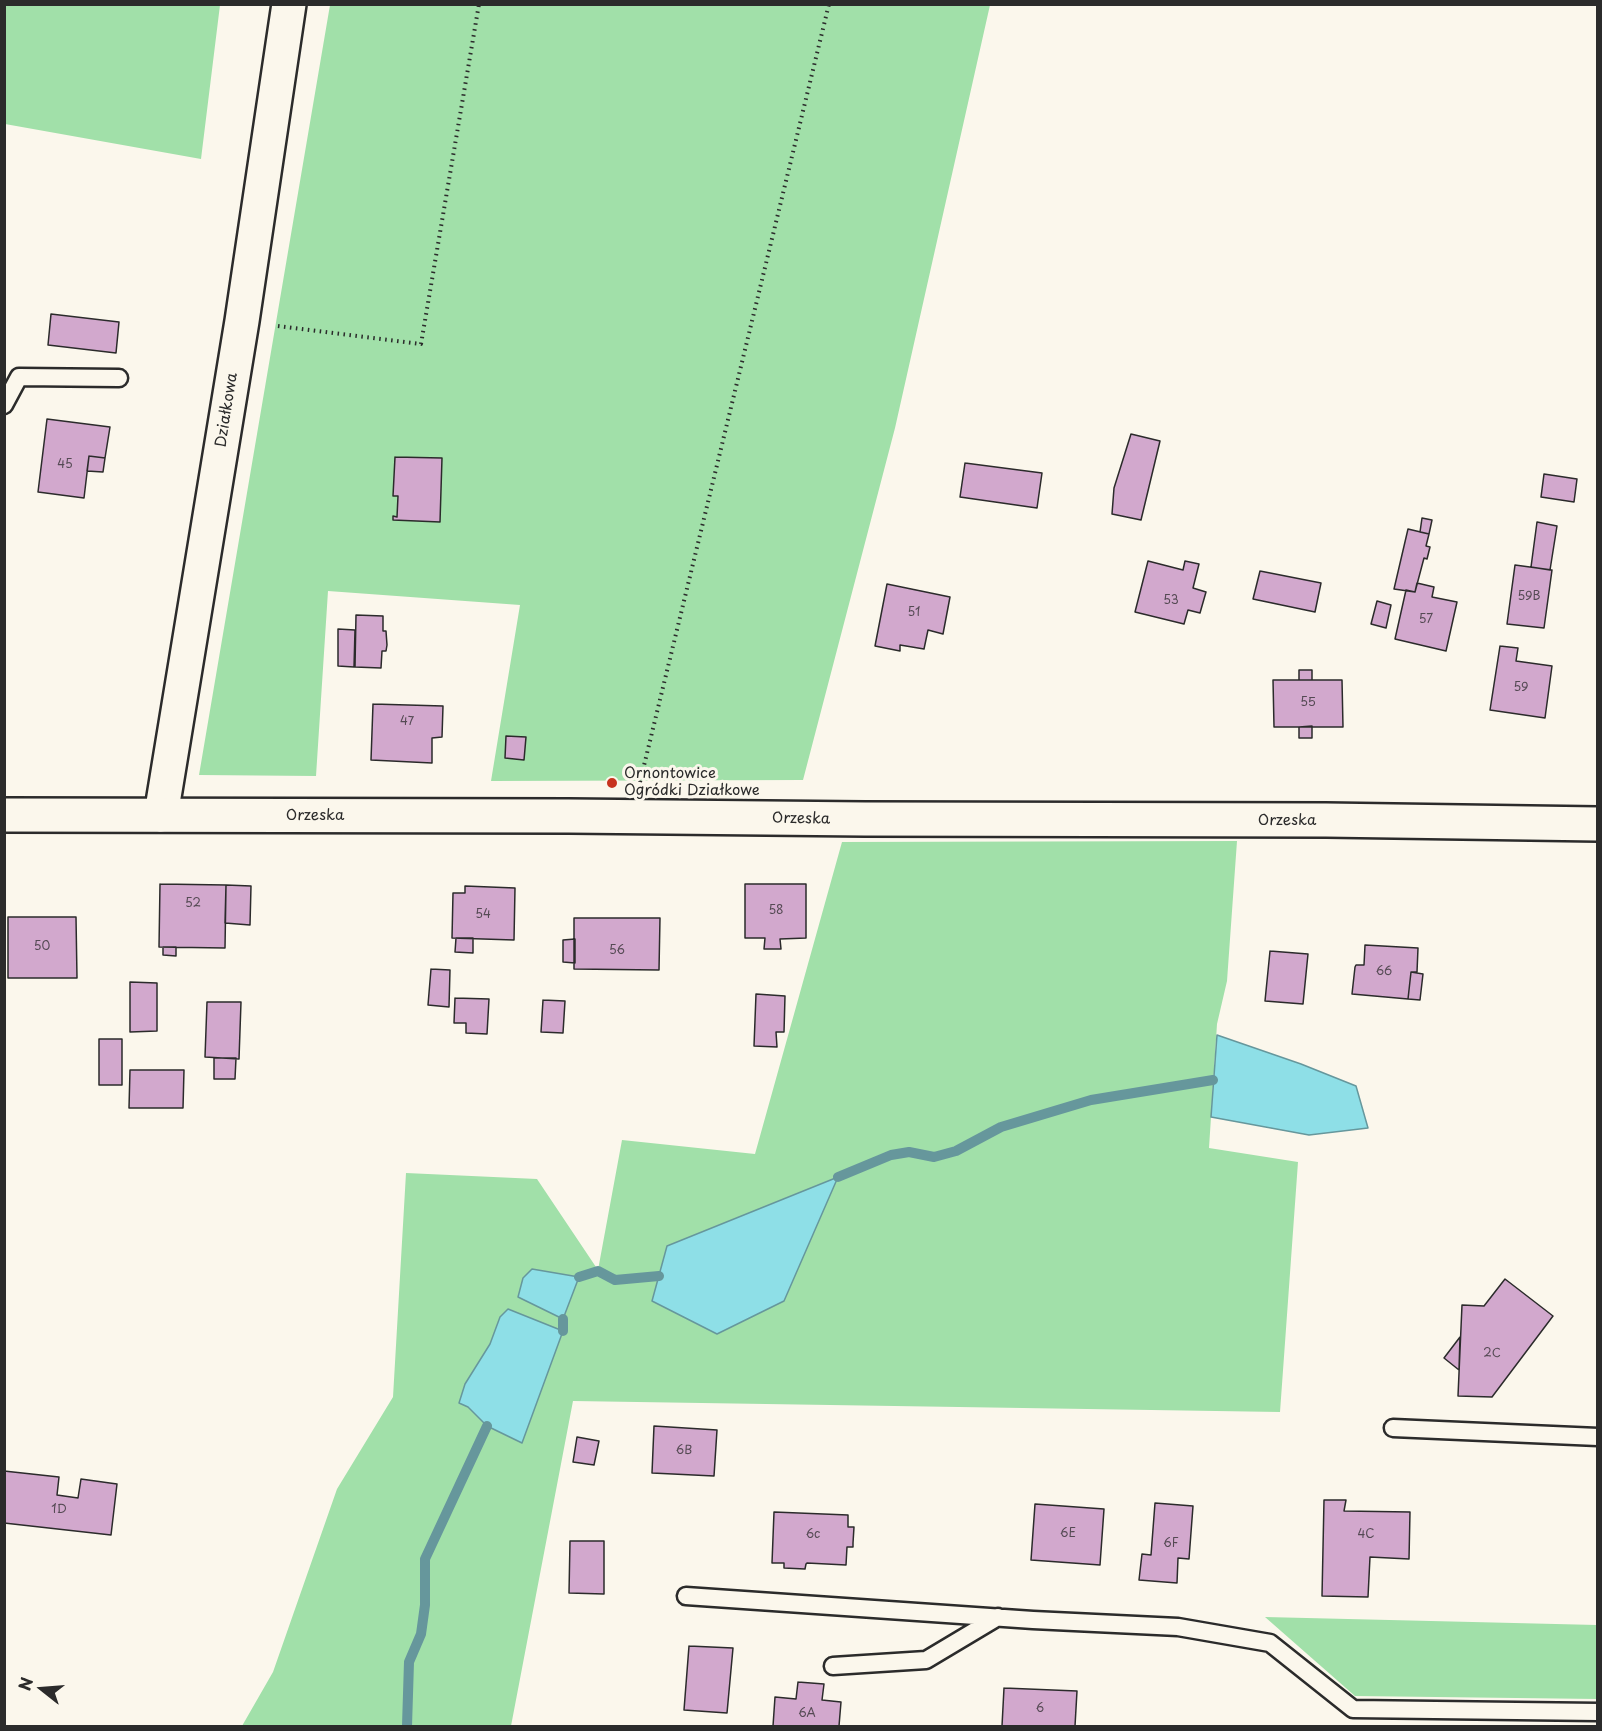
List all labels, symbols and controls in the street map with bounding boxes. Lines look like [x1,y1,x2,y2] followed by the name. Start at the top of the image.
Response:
[212,372,242,448] street label: Działkowa
[57,458,73,472] house number: 45
[1518,590,1540,604] house number: 59B
[1163,594,1179,608] house number: 53
[908,606,920,620] house number: 51
[1419,613,1433,627] house number: 57
[1514,681,1528,695] house number: 59
[1300,696,1316,710] house number: 55
[400,715,414,729] house number: 47
[624,765,760,800] place label: Ornontowice Ogródki Działkowe
[605,776,619,790] marker: Ornontowice Ogródki Działkowe
[286,807,344,825] street label: Orzeska
[772,809,830,829] street label: Orzeska
[1258,812,1316,830] street label: Orzeska
[185,897,201,911] house number: 52
[768,904,784,918] house number: 58
[475,908,491,922] house number: 54
[34,940,50,954] house number: 50
[609,944,625,958] house number: 56
[1376,965,1392,979] house number: 66
[1483,1347,1501,1361] house number: 2C
[676,1444,692,1458] house number: 6B
[51,1503,67,1517] house number: 1D
[1060,1527,1076,1541] house number: 6E
[806,1528,820,1542] house number: 6c
[1357,1528,1375,1542] house number: 4C
[1163,1537,1179,1551] house number: 6F
[12,1659,72,1719] north arrow
[11,1674,38,1693] text: N
[1036,1702,1044,1716] house number: 6
[798,1707,816,1721] house number: 6A

